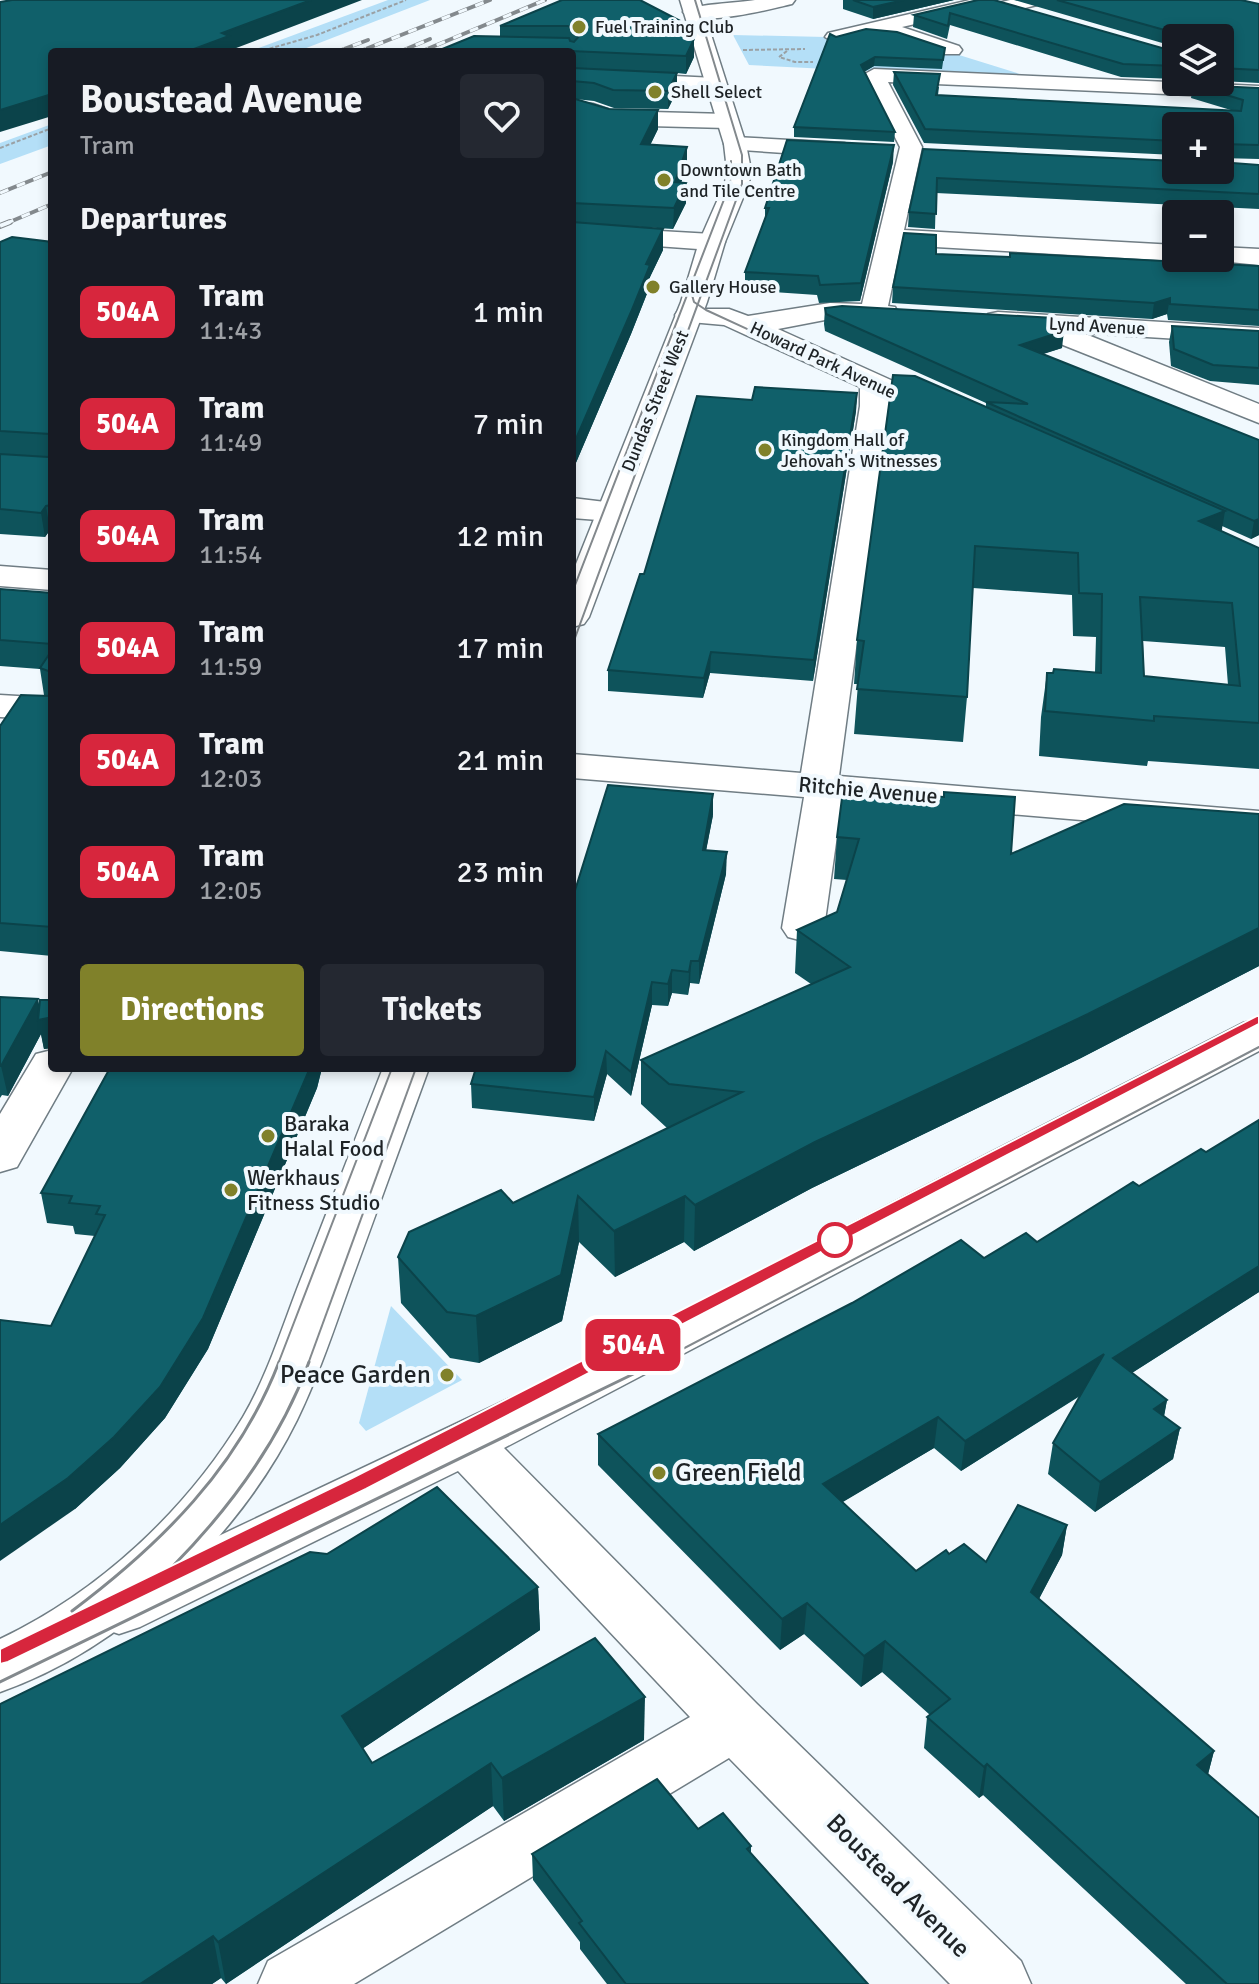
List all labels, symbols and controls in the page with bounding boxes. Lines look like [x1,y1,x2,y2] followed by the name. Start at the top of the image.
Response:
[595,16,734,38] place label: Fuel Training Club
[570,18,588,36] marker: Fuel Training Club
[1162,24,1234,272] map controls
[1162,24,1234,96] button: layers
[460,74,544,158] button: heart
[80,76,363,123] text: Boustead Avenue
[671,81,762,103] place label: Shell Select
[646,83,664,101] marker: Shell Select
[1162,112,1234,184] button: +
[80,130,135,162] text: Tram
[680,159,802,202] place label: Downtown Bath and Tile Centre
[655,171,673,189] marker: Downtown Bath and Tile Centre
[1162,200,1234,272] button: −
[80,201,227,238] text: Departures
[669,276,777,298] place label: Gallery House
[199,278,264,315] text: Tram
[644,278,662,296] marker: Gallery House
[473,294,544,331] text: 1 min
[96,295,159,329] text: 504A
[1048,312,1146,340] street label: Lynd Avenue
[199,315,262,347] text: 11:43
[747,317,899,403] street label: Howard Park Avenue
[617,327,693,475] street label: Dundas Street West
[199,390,264,427] text: Tram
[473,406,544,443] text: 7 min
[96,407,159,441] text: 504A
[199,427,262,459] text: 11:49
[781,429,938,472] place label: Kingdom Hall of Jehovah's Witnesses
[756,441,774,459] marker: Kingdom Hall of Jehovah's Witnesses
[199,502,264,539] text: Tram
[457,518,544,555] text: 12 min
[96,519,159,553] text: 504A
[199,539,262,571] text: 11:54
[199,614,264,651] text: Tram
[457,630,544,667] text: 17 min
[96,631,159,665] text: 504A
[199,651,262,683] text: 11:59
[199,726,264,763] text: Tram
[457,742,544,779] text: 21 min
[96,743,159,777] text: 504A
[199,763,262,795] text: 12:03
[797,770,939,810] street label: Ritchie Avenue
[199,838,264,875] text: Tram
[457,854,544,891] text: 23 min
[96,855,159,889] text: 504A
[199,875,262,907] text: 12:05
[80,964,304,1056] button: Directions
[320,964,544,1056] button: Tickets
[284,1110,384,1162] place label: Baraka Halal Food
[259,1127,277,1145] marker: Baraka Halal Food
[247,1164,380,1216] place label: Werkhaus Fitness Studio
[222,1181,240,1199] marker: Werkhaus Fitness Studio
[818,1223,852,1257] unlabelled marker
[577,1319,689,1371] line badge: 504A
[601,1328,665,1362] text: 504A
[280,1359,431,1391] place label: Peace Garden
[438,1366,456,1384] marker: Peace Garden
[675,1457,802,1489] place label: Green Field
[650,1464,668,1482] marker: Green Field
[819,1807,977,1965] street label: Boustead Avenue

